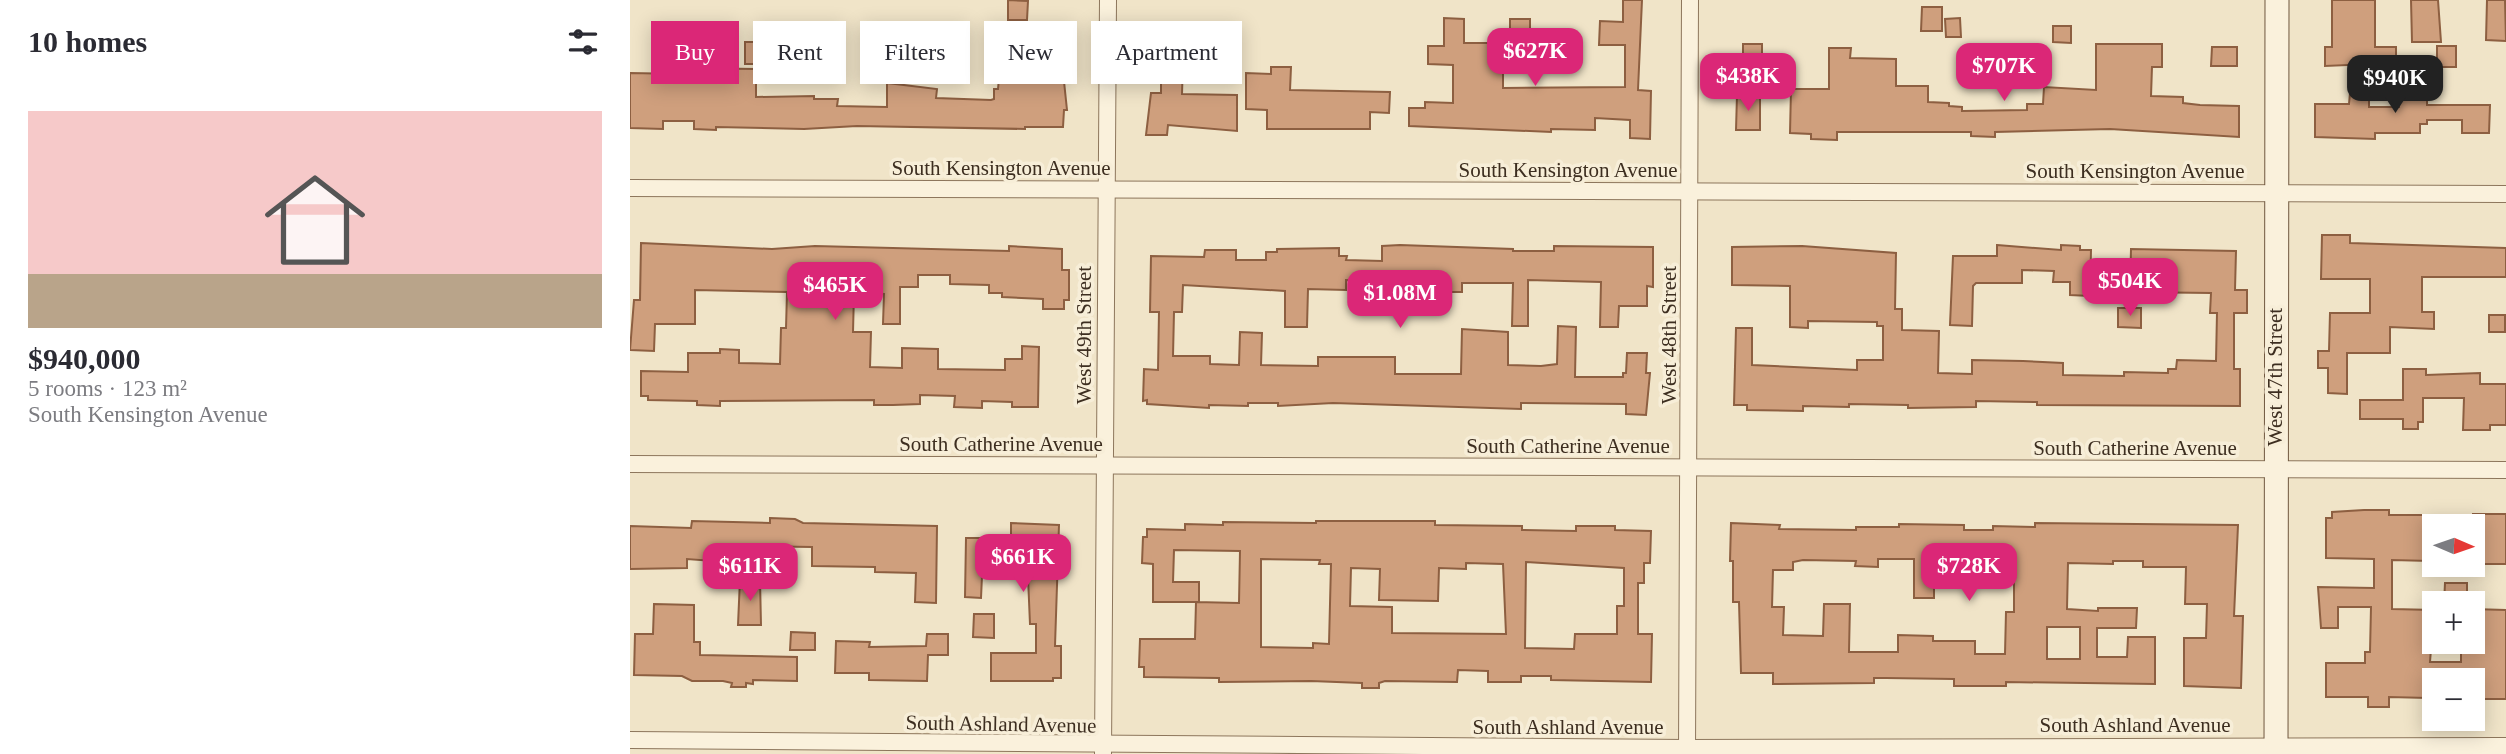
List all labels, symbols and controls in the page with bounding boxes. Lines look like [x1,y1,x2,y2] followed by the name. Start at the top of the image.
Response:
[651,21,739,84] chip: Buy
[753,21,846,84] chip: Rent
[860,21,970,84] chip: Filters
[984,21,1077,84] chip: New
[1091,21,1242,84] chip: Apartment
[564,23,602,61] icon: filters
[28,25,147,58] text: 10 homes
[1486,28,1584,88] pin: $627K
[1503,38,1567,63] text: $627K
[1955,43,2053,103] pin: $707K
[1972,53,2036,78] text: $707K
[1699,54,1797,113] pin: $438K
[2346,55,2444,115] pin: $940K
[1716,63,1780,88] text: $438K
[2363,65,2427,90] text: $940K
[892,156,1110,180] street label: South Kensington Avenue
[252,157,378,283] icon: home
[1459,158,1677,182] street label: South Kensington Avenue
[2026,159,2244,183] street label: South Kensington Avenue
[2081,258,2179,318] pin: $504K
[786,262,884,322] pin: $465K
[1072,266,1096,404] street label: West 49th Street
[1657,266,1681,404] street label: West 48th Street
[2098,268,2162,293] text: $504K
[1343,270,1457,330] pin: $1.08M
[803,272,867,297] text: $465K
[1363,280,1437,305] text: $1.08M
[2263,308,2287,446] street label: West 47th Street
[28,342,141,375] text: $940,000
[28,376,187,401] text: 5 rooms · 123 m²
[28,402,268,427] text: South Kensington Avenue
[899,432,1103,456] street label: South Catherine Avenue
[1466,434,1670,458] street label: South Catherine Avenue
[2033,436,2237,460] street label: South Catherine Avenue
[2422,514,2485,578] north arrow
[2422,514,2485,731] map controls
[974,534,1072,594] pin: $661K
[701,544,799,603] pin: $611K
[991,544,1055,569] text: $661K
[1920,544,2018,603] pin: $728K
[719,553,781,578] text: $611K
[1937,553,2001,578] text: $728K
[2422,591,2485,654] button: +
[2422,668,2485,731] button: −
[905,710,1097,738] street label: South Ashland Avenue
[2040,713,2230,737] street label: South Ashland Avenue
[1473,715,1663,739] street label: South Ashland Avenue

